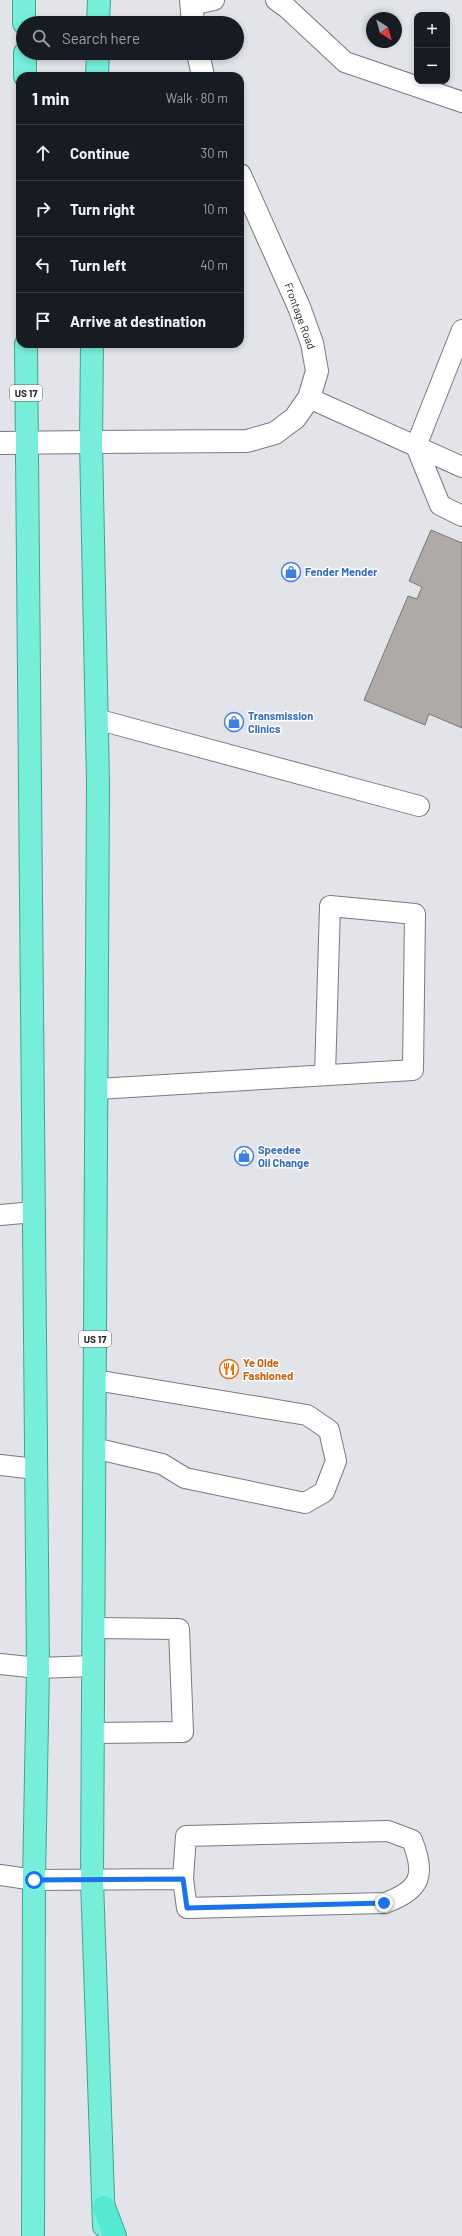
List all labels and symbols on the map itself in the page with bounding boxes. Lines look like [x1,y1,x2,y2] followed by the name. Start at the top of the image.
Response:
[366,12,402,48] north arrow
[282,281,319,351] street label: Frontage Road
[10,385,42,401] road number: US 17
[280,561,302,583] shop icon: Fender Mender
[305,565,378,578] place label: Fender Mender
[248,709,313,735] place label: Transmission Clinics
[223,711,245,733] shop icon: Transmission Clinics
[258,1143,309,1169] place label: Speedee Oil Change
[233,1145,255,1167] shop icon: Speedee Oil Change
[79,1331,111,1347] road number: US 17
[243,1356,293,1382] place label: Ye Olde Fashioned
[218,1358,240,1380] restaurant icon: Ye Olde Fashioned
[25,1871,43,1889] route start
[375,1894,393,1912] route end

